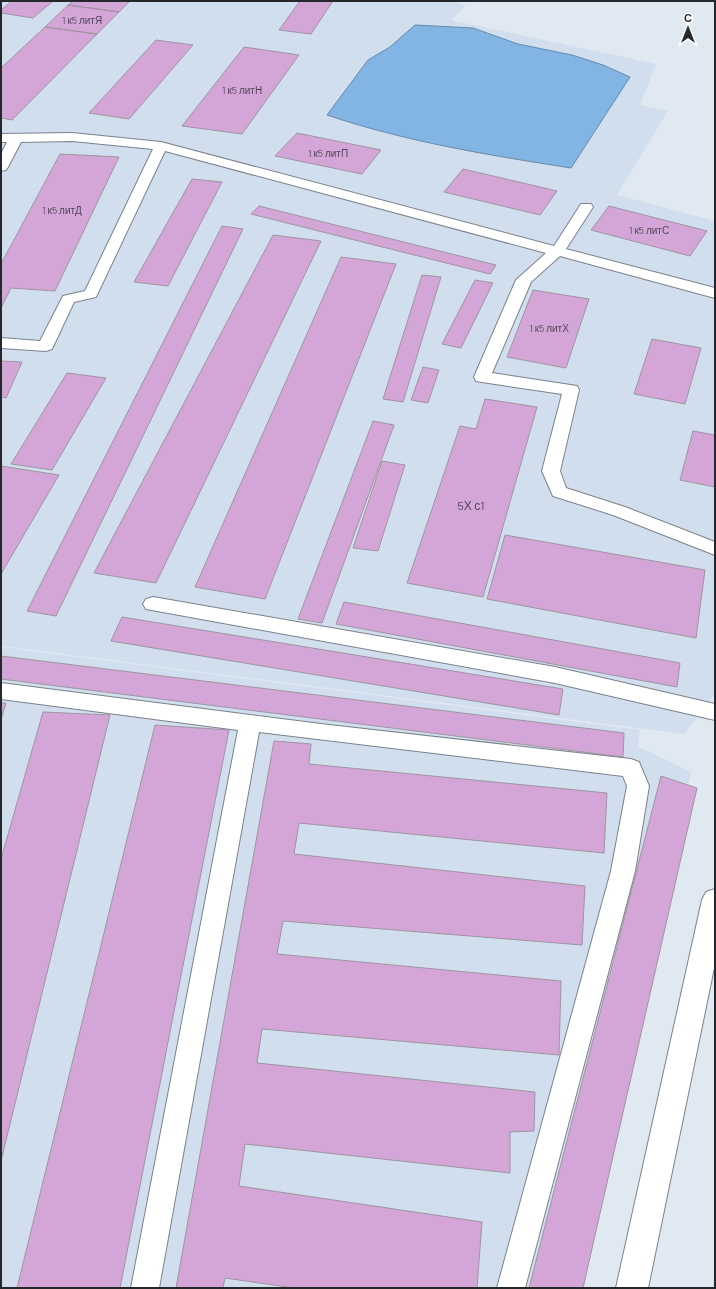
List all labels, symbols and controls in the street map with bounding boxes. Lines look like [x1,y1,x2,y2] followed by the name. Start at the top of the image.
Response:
[668,8,708,48] north arrow
[684,11,692,24] text: С
[62,14,102,26] house number: 1 к5 литЯ
[222,84,262,96] house number: 1 к5 литН
[308,147,348,159] house number: 1 к5 литП
[42,204,82,216] house number: 1 к5 литД
[629,224,669,236] house number: 1 к5 литС
[529,322,569,334] house number: 1 к5 литХ
[458,498,484,512] house number: 5Х с1

